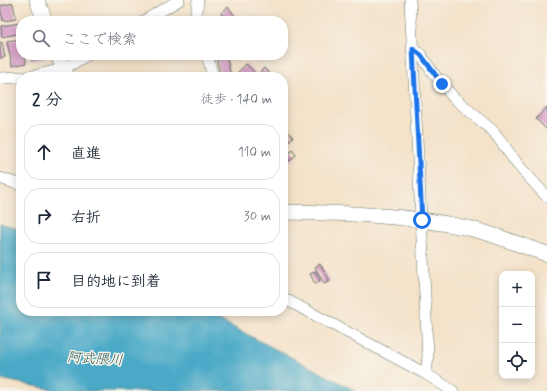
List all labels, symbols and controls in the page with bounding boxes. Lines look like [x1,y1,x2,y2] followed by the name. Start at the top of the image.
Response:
[16,16,288,60] search box
[30,27,52,49] icon: search
[62,30,137,50] text: ここで検索
[433,75,451,93] route end
[32,89,62,111] text: 2 分
[201,91,272,108] text: 徒歩 · 140 m
[33,141,55,163] icon: ahead
[71,144,101,164] text: 直進
[238,144,271,161] text: 110 m
[33,205,55,227] icon: right
[71,208,101,228] text: 右折
[244,208,271,225] text: 30 m
[413,211,431,229] route start
[33,269,55,291] icon: arrive
[499,271,535,379] map controls
[499,271,535,307] button: +
[71,272,161,292] text: 目的地に到着
[499,307,535,343] button: −
[499,343,535,379] button: locate
[67,349,123,369] water label: 阿武隈川

